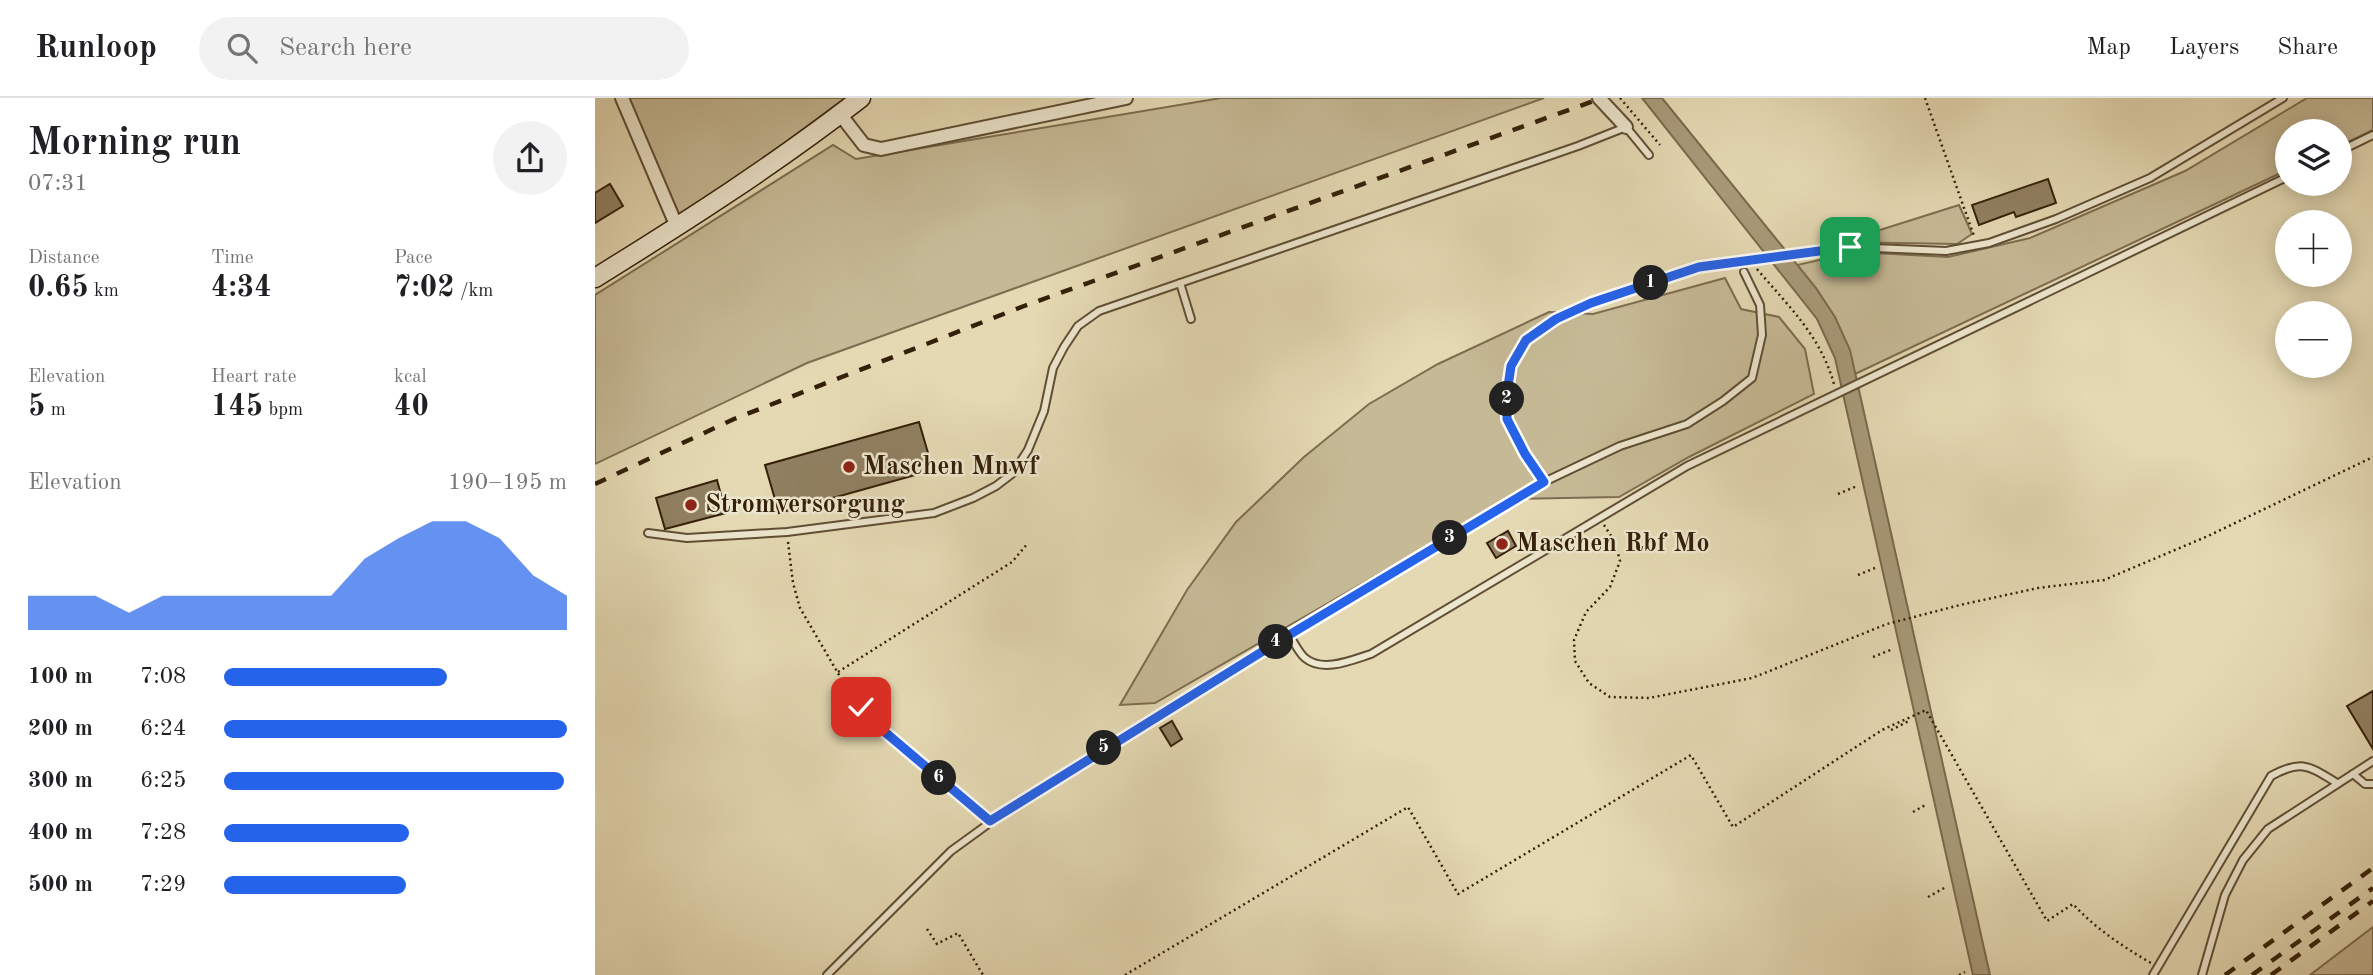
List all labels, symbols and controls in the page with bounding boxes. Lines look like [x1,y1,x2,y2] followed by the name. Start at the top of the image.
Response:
[199,17,689,80] search box
[223,29,261,67] icon: search
[35,32,157,65] text: Runloop
[279,35,412,61] text: Search here
[2087,36,2131,60] text: Map
[2169,36,2239,60] text: Layers
[2277,36,2338,60] text: Share
[2275,119,2352,378] map controls
[2275,119,2352,196] button: layers
[493,121,567,195] button: share
[28,125,241,163] text: Morning run
[28,172,88,195] text: 07:31
[2275,210,2352,287] button: +
[1820,217,1880,277] pin
[1831,228,1869,266] icon: arrive
[28,249,100,268] text: Distance
[211,249,254,268] text: Time
[394,249,433,268] text: Pace
[1633,266,1669,300] pin: 1
[28,273,89,303] text: 0.65
[211,273,272,303] text: 4:34
[394,273,455,303] text: 7:02
[1645,273,1656,292] text: 1
[89,282,119,301] text: km
[455,282,493,301] text: /km
[2275,301,2352,378] button: −
[28,368,105,387] text: Elevation
[211,368,296,387] text: Heart rate
[394,368,427,387] text: kcal
[1489,382,1525,416] pin: 2
[1501,389,1512,408] text: 2
[28,392,45,422] text: 5
[211,392,263,422] text: 145
[394,392,429,422] text: 40
[45,401,66,420] text: m
[263,401,303,420] text: bpm
[863,454,1040,480] place label: Maschen Mnwf
[841,459,857,475] marker: Maschen Mnwf
[28,471,122,494] text: Elevation
[448,471,567,494] text: 190–195 m
[705,492,905,518] place label: Stromversorgung
[683,497,699,513] marker: Stromversorgung
[1433,520,1467,556] pin: 3
[1444,528,1455,547] text: 3
[1516,531,1710,557] place label: Maschen Rbf Mo
[1494,536,1510,552] marker: Maschen Rbf Mo
[1259,624,1293,660] pin: 4
[1270,632,1281,651] text: 4
[28,665,93,688] text: 100 m
[140,665,186,688] text: 7:08
[831,677,891,737] pin
[842,688,880,726] icon: check
[28,717,93,740] text: 200 m
[140,717,186,740] text: 6:24
[1086,730,1121,766] pin: 5
[1098,738,1109,757] text: 5
[921,760,957,796] pin: 6
[933,768,944,787] text: 6
[28,769,93,792] text: 300 m
[140,769,186,792] text: 6:25
[28,821,93,844] text: 400 m
[140,821,186,844] text: 7:28
[28,873,93,896] text: 500 m
[140,873,186,896] text: 7:29

